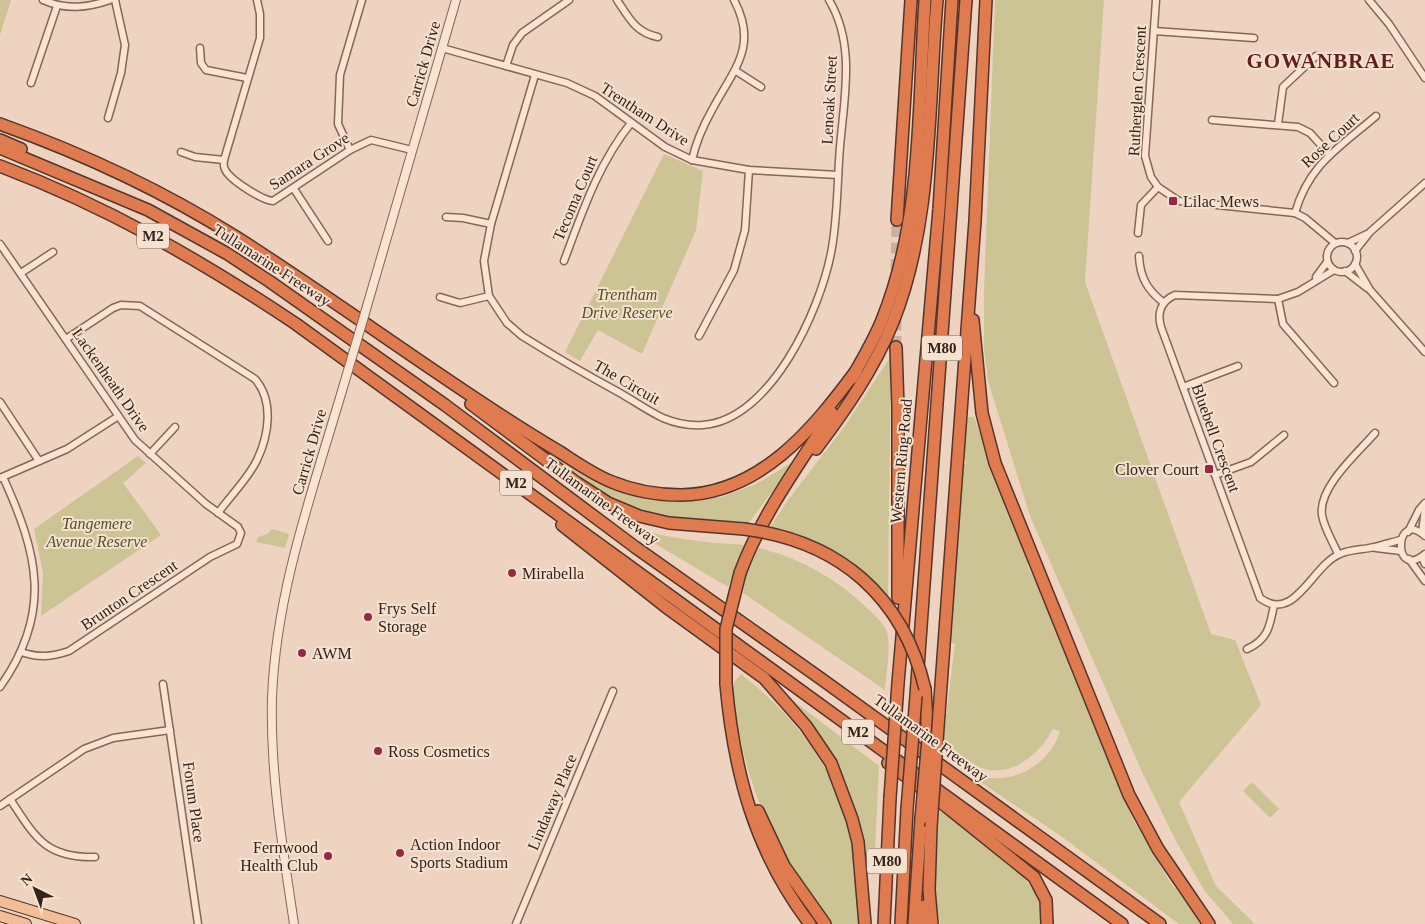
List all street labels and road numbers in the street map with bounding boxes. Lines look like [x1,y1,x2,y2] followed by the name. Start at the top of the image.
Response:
[403,19,443,109] street label: Carrick Drive
[1125,25,1150,157] street label: Rutherglen Crescent
[818,54,840,145] street label: Lenoak Street
[598,79,692,149] street label: Trentham Drive
[1298,109,1363,171] street label: Rose Court
[266,129,352,193] street label: Samara Grove
[549,152,601,243] street label: Tecoma Court
[209,221,334,310] street label: Tullamarine Freeway
[137,224,169,248] road number: M2
[69,325,153,435] street label: Lackenheath Drive
[922,336,962,360] road number: M80
[591,356,663,408] street label: The Circuit
[1188,381,1244,495] street label: Bluebell Crescent
[887,398,916,524] street label: Western Ring Road
[289,407,329,497] street label: Carrick Drive
[541,454,662,549] street label: Tullamarine Freeway
[500,470,532,496] road number: M2
[78,556,181,633] street label: Brunton Crescent
[870,691,991,786] street label: Tullamarine Freeway
[842,720,874,744] road number: M2
[524,751,581,853] street label: Lindaway Place
[180,761,208,843] street label: Forum Place
[867,848,907,874] road number: M80

